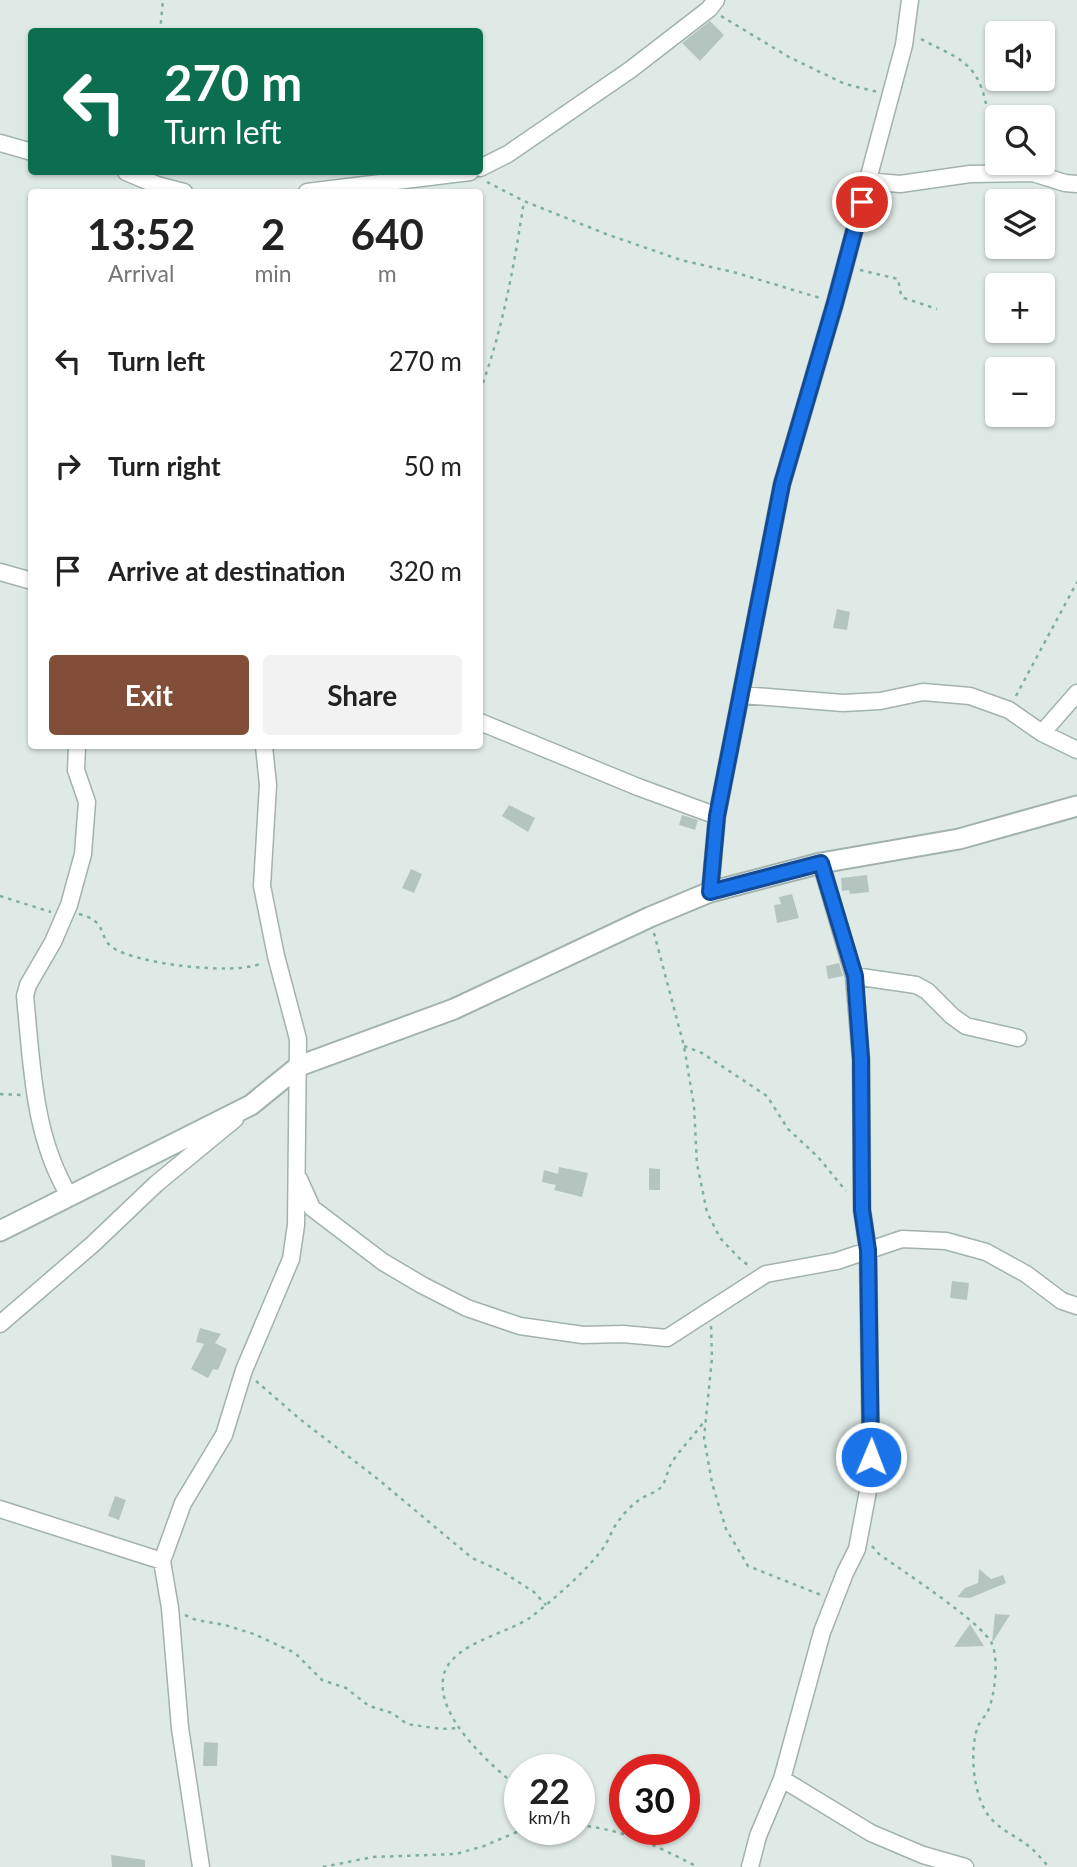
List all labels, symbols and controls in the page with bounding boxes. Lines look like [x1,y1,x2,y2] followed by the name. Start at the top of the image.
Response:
[985,21,1055,427] map controls
[985,21,1055,91] button: sound
[164,53,302,111] text: 270 m
[49,56,140,147] icon: left
[985,105,1055,175] button: search
[164,112,281,151] text: Turn left
[832,172,892,232] pin
[843,183,881,221] icon: arrive
[985,189,1055,259] button: layers
[87,209,195,259] text: 13:52
[261,209,285,259] text: 2
[351,209,424,259] text: 640
[108,259,174,287] text: Arrival
[254,259,292,287] text: min
[378,259,397,287] text: m
[985,273,1055,343] button: +
[49,342,87,380] icon: left
[108,345,205,377] text: Turn left
[389,345,462,377] text: 270 m
[985,357,1055,427] button: −
[49,447,87,485] icon: right
[108,450,221,482] text: Turn right
[404,450,462,482] text: 50 m
[49,552,87,590] icon: arrive
[108,555,345,587] text: Arrive at destination
[389,555,462,587] text: 320 m
[49,655,249,735] button: Exit
[263,655,462,735] button: Share
[834,1420,908,1494] position arrow
[609,1754,700,1845] speed limit sign: 30
[529,1769,570,1811] text: 22
[528,1806,571,1828] text: km/h

